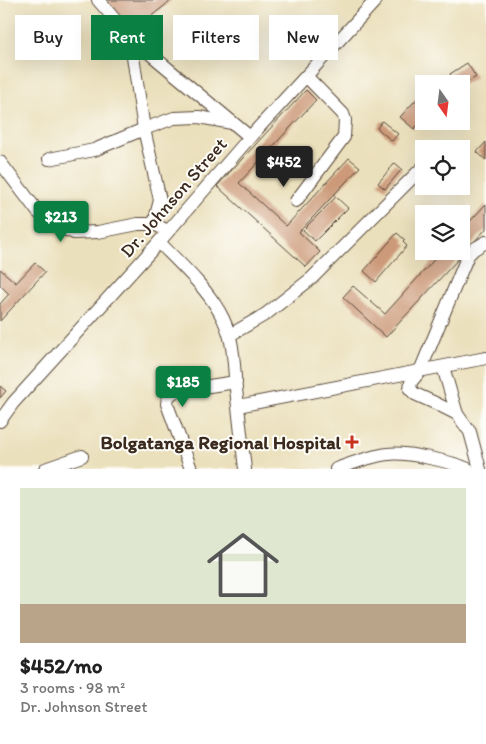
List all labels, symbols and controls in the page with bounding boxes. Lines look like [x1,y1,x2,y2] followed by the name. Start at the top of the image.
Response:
[15,15,81,60] chip: Buy
[91,15,163,60] chip: Rent
[173,15,259,60] chip: Filters
[269,15,338,60] chip: New
[415,75,470,130] north arrow
[415,75,470,260] map controls
[115,133,232,262] street label: Dr. Johnson Street
[415,140,470,195] button: locate
[254,146,314,188] pin: $452
[267,152,301,171] text: $452
[31,200,91,243] pin: $213
[415,205,470,260] button: layers
[45,207,77,226] text: $213
[153,366,213,408] pin: $185
[167,372,199,391] text: $185
[100,431,342,454] place label: Bolgatanga Regional Hospital
[345,435,359,449] marker: Bolgatanga Regional Hospital
[198,520,288,610] icon: home
[20,653,103,678] text: $452/mo
[20,678,125,697] text: 3 rooms · 98 m²
[20,697,147,716] text: Dr. Johnson Street

